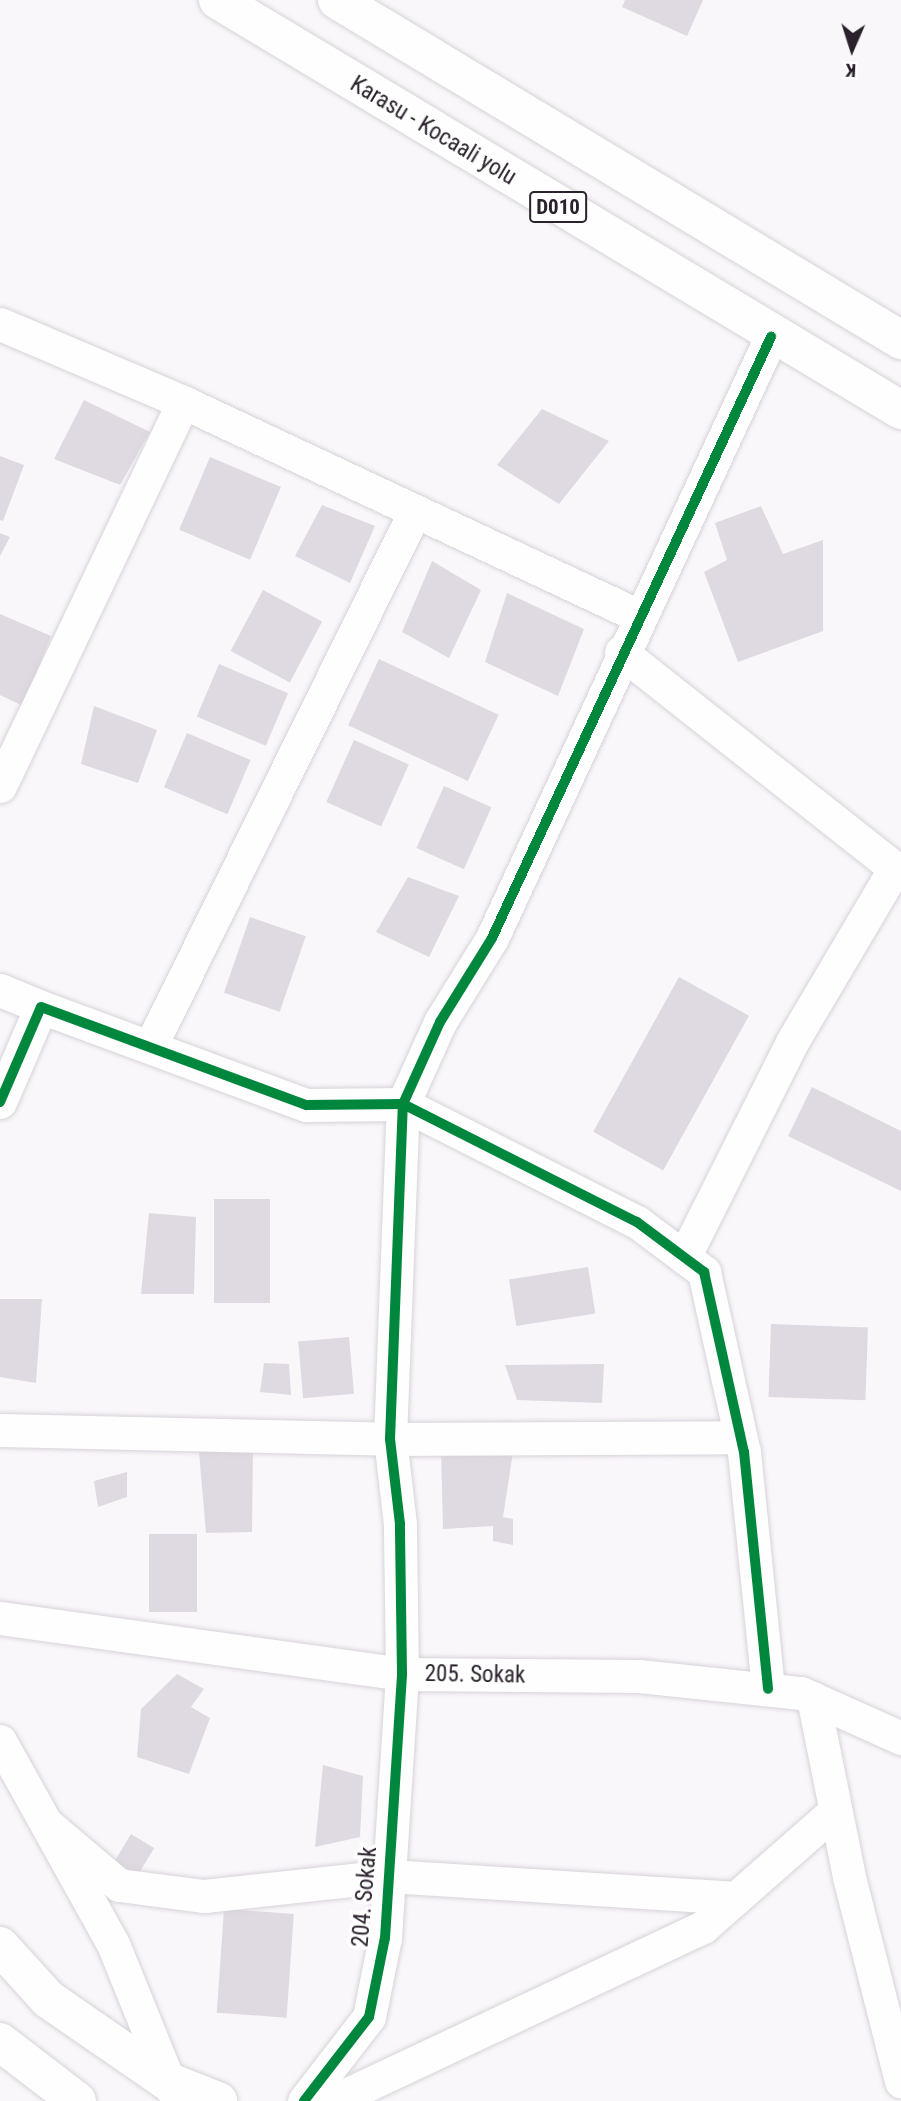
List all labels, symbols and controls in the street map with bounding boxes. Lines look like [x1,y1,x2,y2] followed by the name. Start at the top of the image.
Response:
[817,14,887,84] north arrow
[845,59,857,82] text: K
[345,71,521,191] street label: Karasu - Kocaali yolu
[528,190,588,224] road number: D010
[424,1660,526,1690] street label: 205. Sokak
[347,1846,383,1948] street label: 204. Sokak

